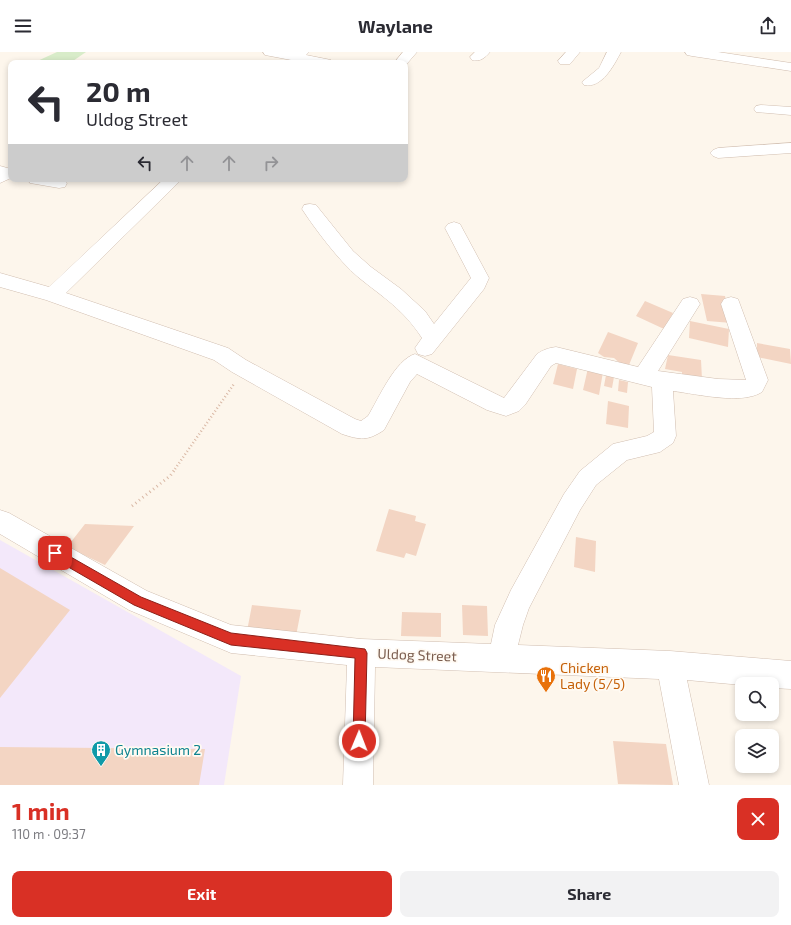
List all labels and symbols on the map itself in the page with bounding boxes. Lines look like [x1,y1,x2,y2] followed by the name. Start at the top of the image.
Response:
[38,536,72,570] pin
[377,645,457,664] street label: Uldog Street
[560,659,625,692] place label: Chicken Lady (5/5)
[535,665,557,693] restaurant icon: Chicken Lady (5/5)
[338,720,380,762] position arrow
[90,739,112,767] building icon: Gymnasium 2
[115,741,201,758] place label: Gymnasium 2

